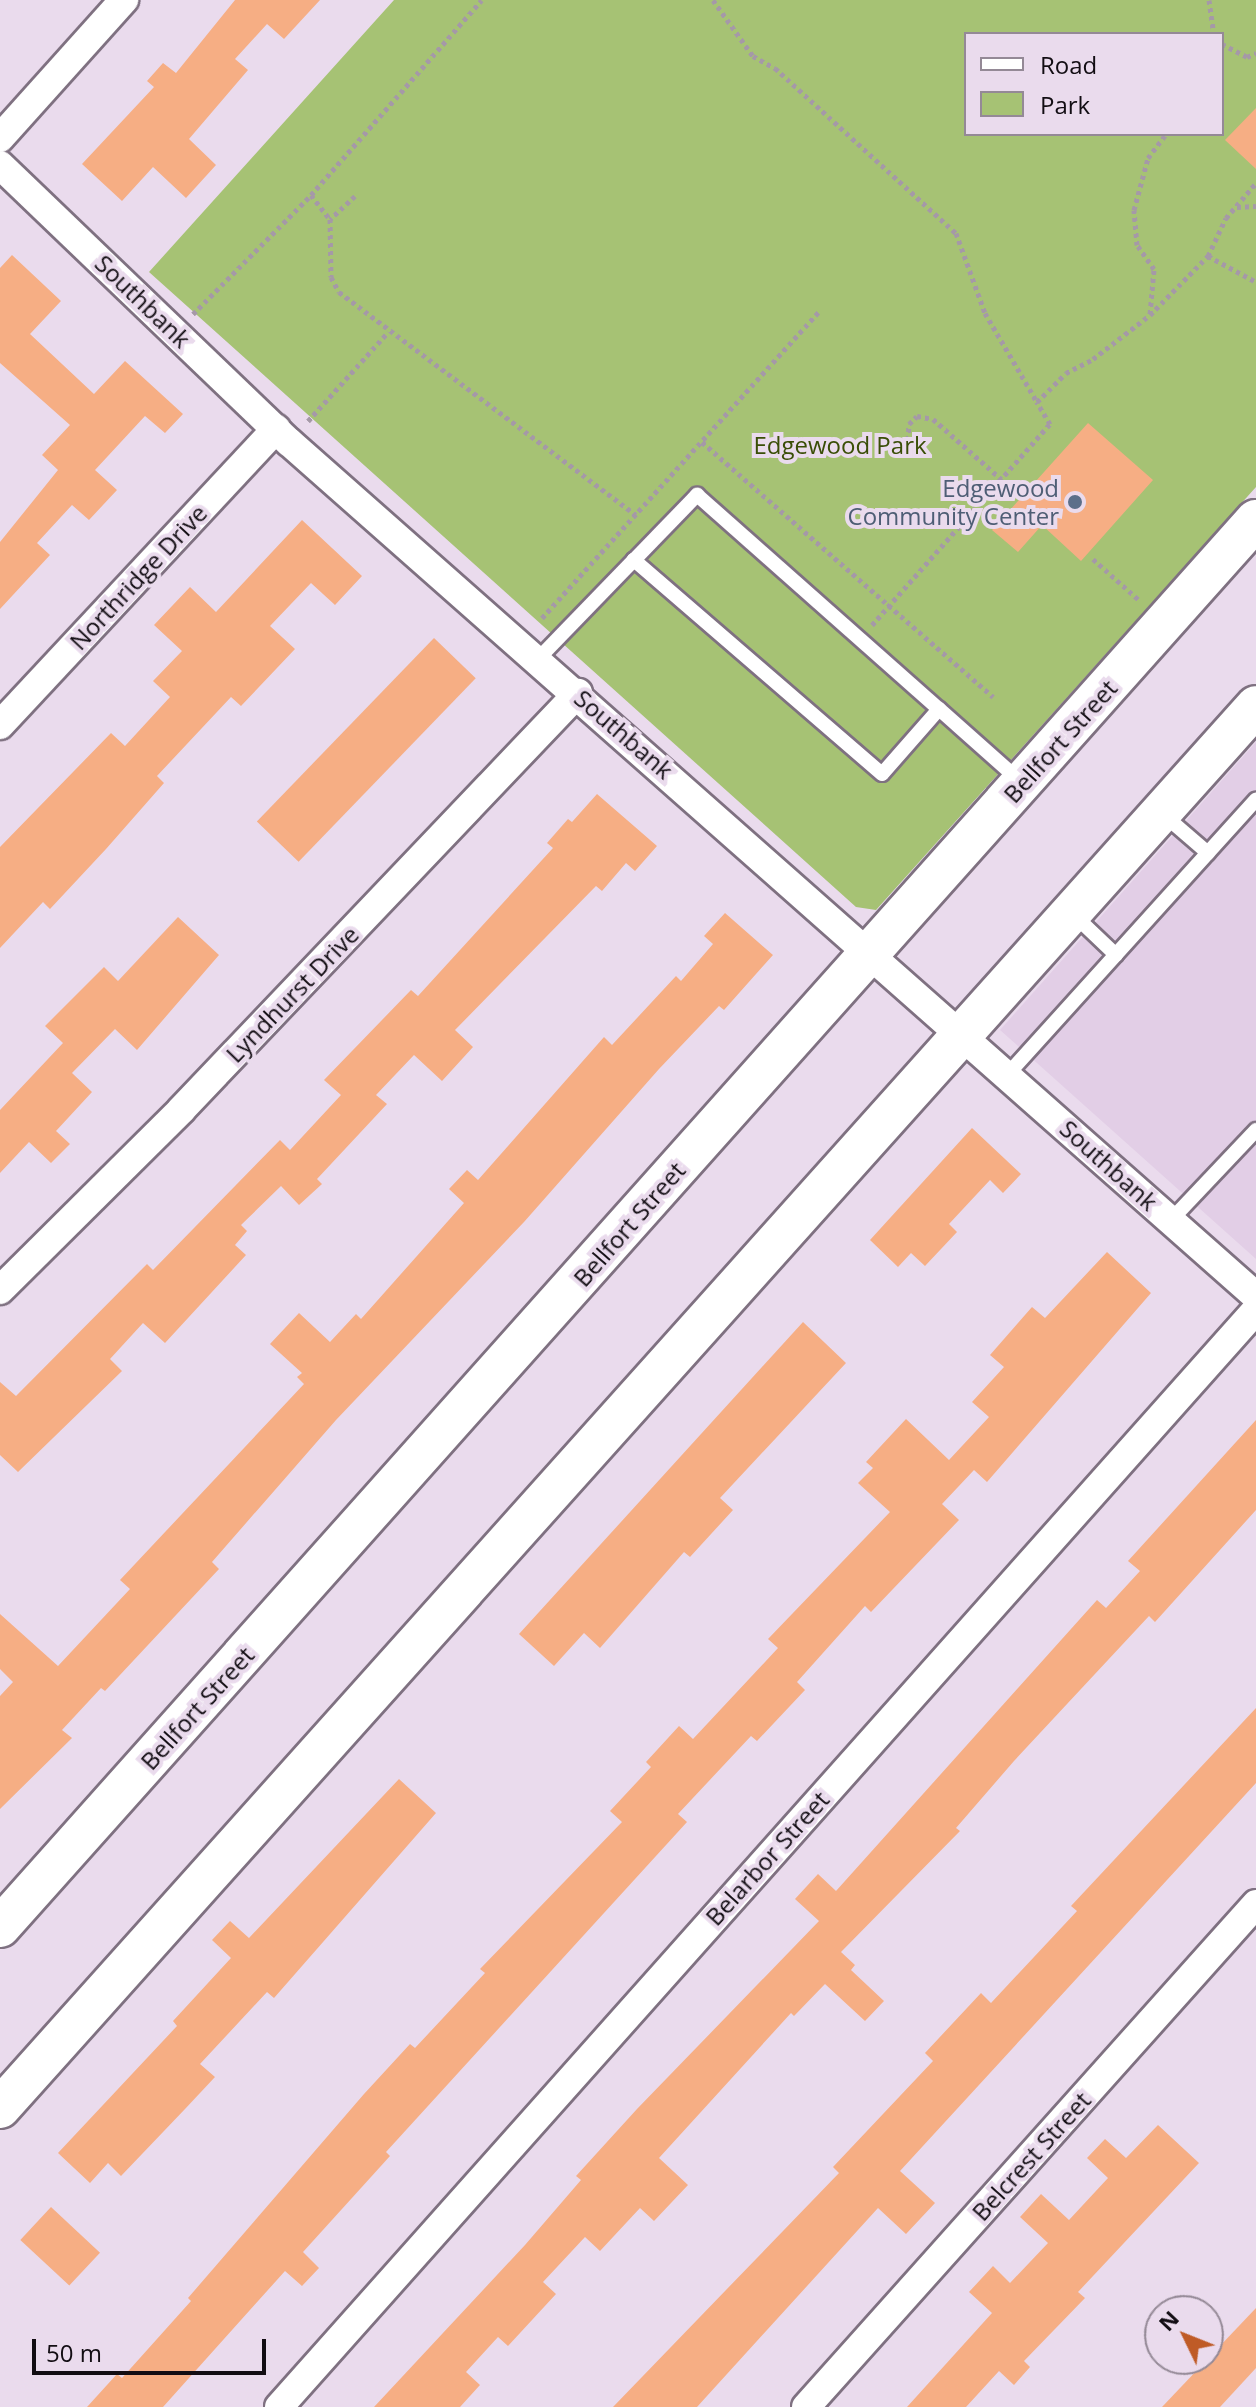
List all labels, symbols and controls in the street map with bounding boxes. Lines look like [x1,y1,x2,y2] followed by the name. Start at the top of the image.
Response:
[964,32,1224,136] legend
[1040,48,1097,81] text: Road
[1040,88,1090,121] text: Park
[89,249,197,353] street label: Southbank
[753,431,927,459] park label: Edgewood Park
[848,474,1059,530] place label: Edgewood Community Center
[1066,493,1084,511] marker: Edgewood Community Center
[63,499,213,655] street label: Northridge Drive
[997,674,1123,808] street label: Bellfort Street
[569,683,679,785] street label: Southbank
[220,920,364,1068] street label: Lyndhurst Drive
[1054,1114,1164,1216] street label: Southbank
[567,1156,691,1292] street label: Bellfort Street
[134,1641,260,1775] street label: Bellfort Street
[699,1785,835,1931] street label: Belarbor Street
[966,2086,1096,2226] street label: Belcrest Street
[1144,2295,1224,2375] north arrow
[1151,2303,1185,2337] text: N
[36,2323,270,2373] scale bar
[46,2336,102,2369] text: 50 m

